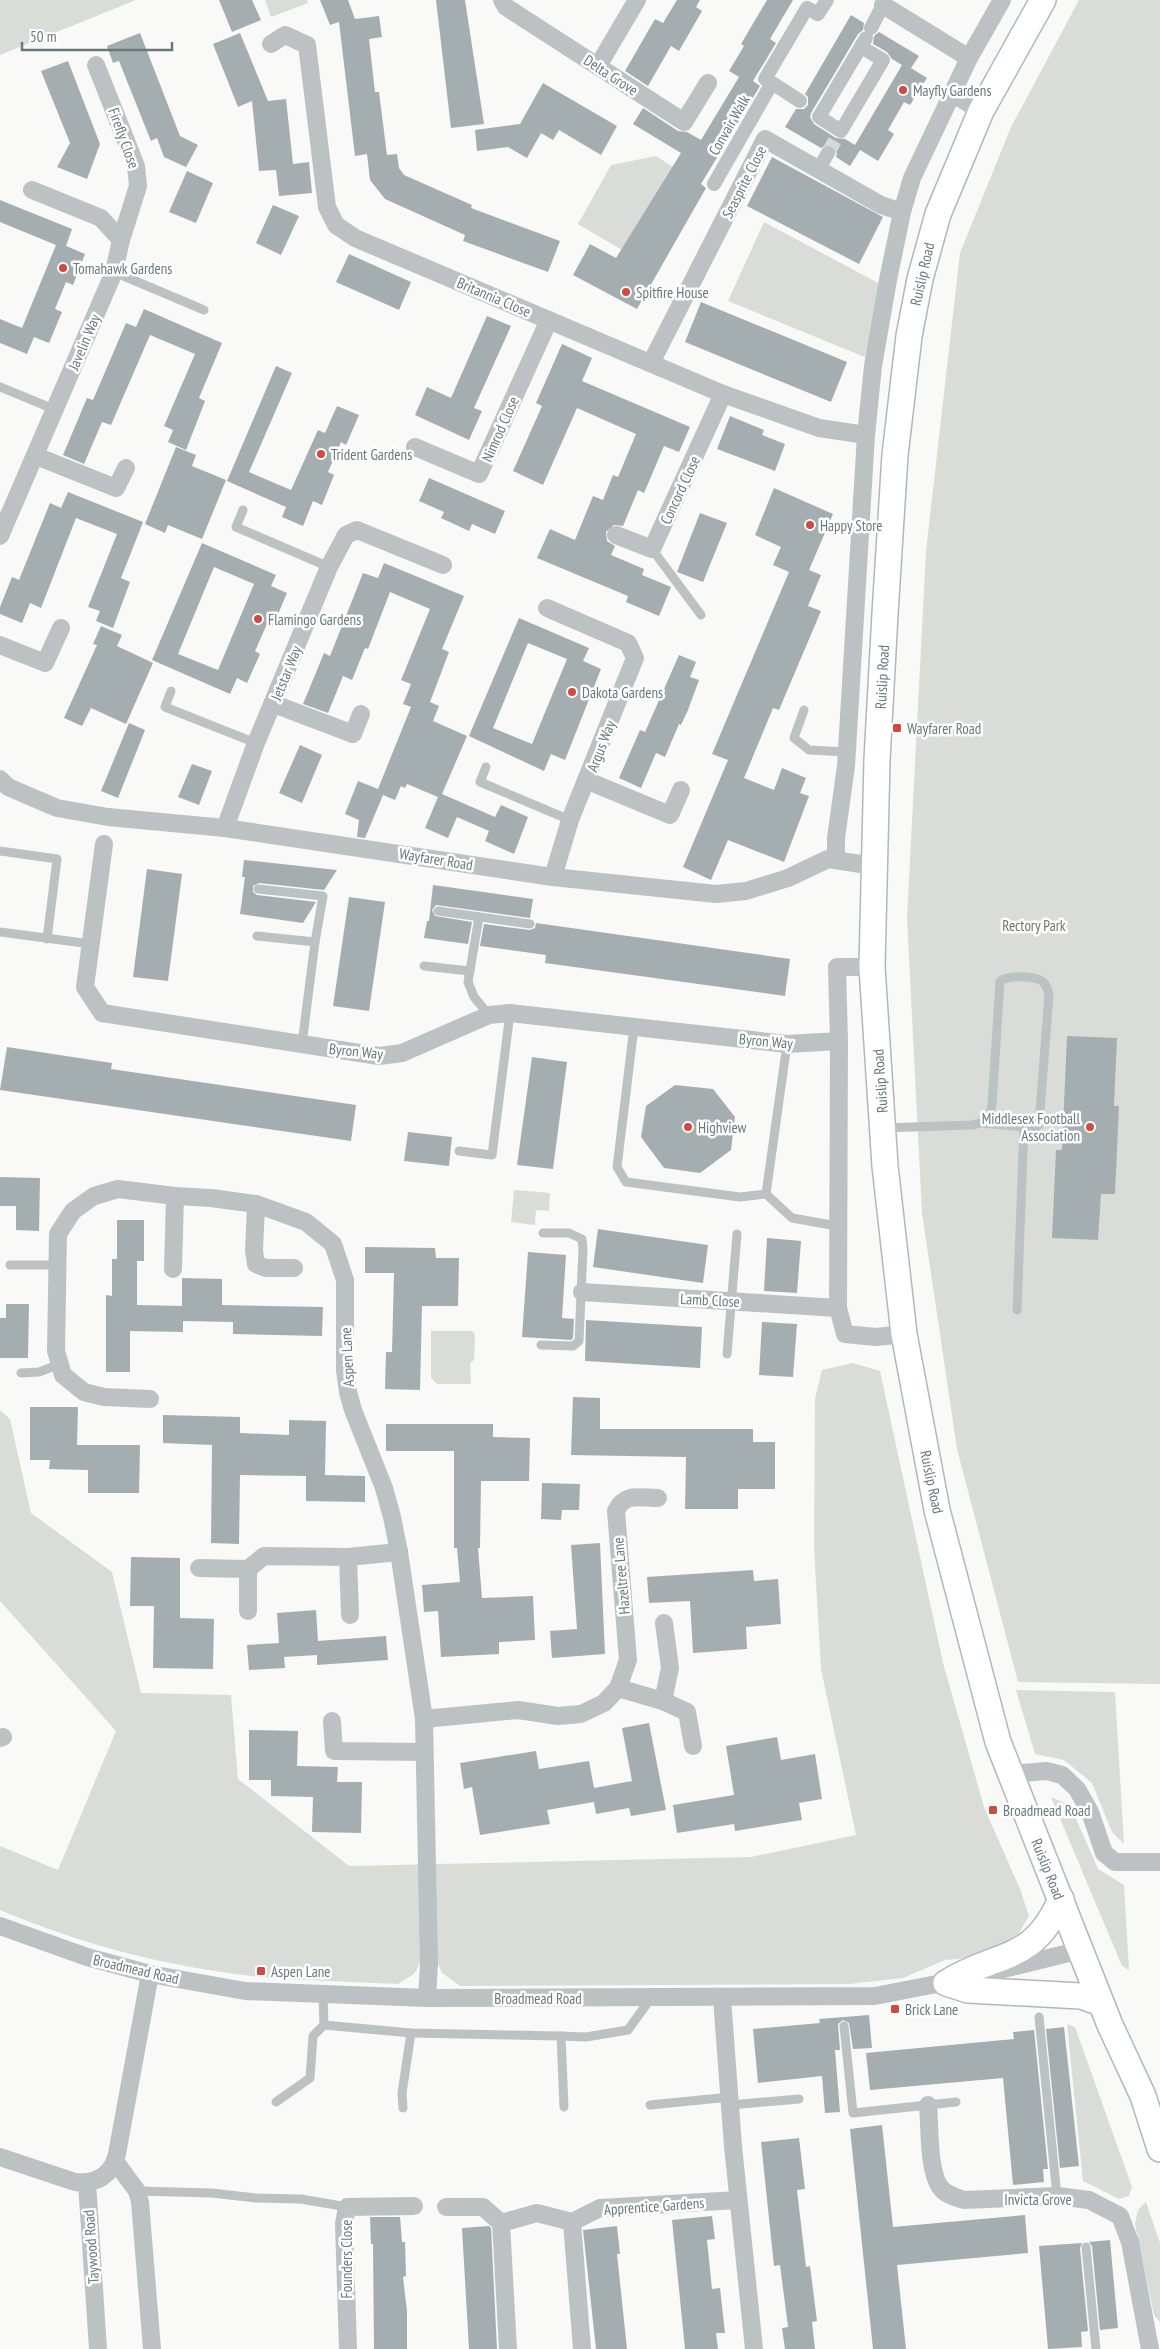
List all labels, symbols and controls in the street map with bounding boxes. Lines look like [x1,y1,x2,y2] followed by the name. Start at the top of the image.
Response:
[22,20,172,52] scale bar
[30,27,56,46] text: 50 m
[580,50,642,100] street label: Delta Grove
[913,81,991,100] place label: Mayfly Gardens
[897,84,909,96] marker: Mayfly Gardens
[704,91,754,159] street label: Convair Walk
[104,105,144,171] street label: Firefly Close
[718,142,770,222] street label: Seasprite Close
[906,241,938,307] street label: Ruislip Road
[73,259,172,278] place label: Tomahawk Gardens
[57,262,69,274] marker: Tomahawk Gardens
[454,273,534,321] street label: Britannia Close
[636,283,709,302] place label: Spitfire House
[620,286,632,298] marker: Spitfire House
[63,311,104,374] street label: Javelin Way
[477,393,523,465] street label: Nimrod Close
[331,445,412,464] place label: Trident Gardens
[315,448,327,460] marker: Trident Gardens
[656,453,704,527] street label: Concord Close
[820,516,883,535] place label: Happy Store
[804,519,816,531] marker: Happy Store
[268,610,361,629] place label: Flamingo Gardens
[252,613,264,625] marker: Flamingo Gardens
[266,643,306,704] street label: Jetstar Way
[871,644,893,710] street label: Ruislip Road
[582,683,663,702] place label: Dakota Gardens
[566,686,578,698] marker: Dakota Gardens
[583,717,620,774] street label: Argus Way
[907,719,981,738] place label: Wayfarer Road
[891,722,903,734] marker: Wayfarer Road
[398,844,474,874] street label: Wayfarer Road
[1002,916,1066,935] park label: Rectory Park
[738,1029,794,1053] street label: Byron Way
[328,1039,384,1063] street label: Byron Way
[868,1048,892,1114] street label: Ruislip Road
[982,1109,1080,1145] place label: Middlesex Football Association
[698,1118,747,1137] place label: Highview
[682,1121,694,1133] marker: Highview
[1084,1121,1096,1133] marker: Middlesex Football Association
[680,1289,740,1311] street label: Lamb Close
[336,1327,358,1387] street label: Aspen Lane
[916,1449,948,1515] street label: Ruislip Road
[608,1537,634,1615] street label: Hazeltree Lane
[1003,1801,1090,1820] place label: Broadmead Road
[987,1804,999,1816] marker: Broadmead Road
[1027,1836,1069,1902] street label: Ruislip Road
[91,1950,181,1988] street label: Broadmead Road
[271,1962,330,1981] place label: Aspen Lane
[255,1965,267,1977] marker: Aspen Lane
[494,1989,582,2008] street label: Broadmead Road
[905,2000,958,2019] place label: Brick Lane
[889,2003,901,2015] marker: Brick Lane
[1004,2190,1072,2209] street label: Invicta Grove
[603,2193,705,2219] street label: Apprentice Gardens
[79,2209,103,2285] street label: Taywood Road
[337,2220,356,2298] street label: Founders Close

